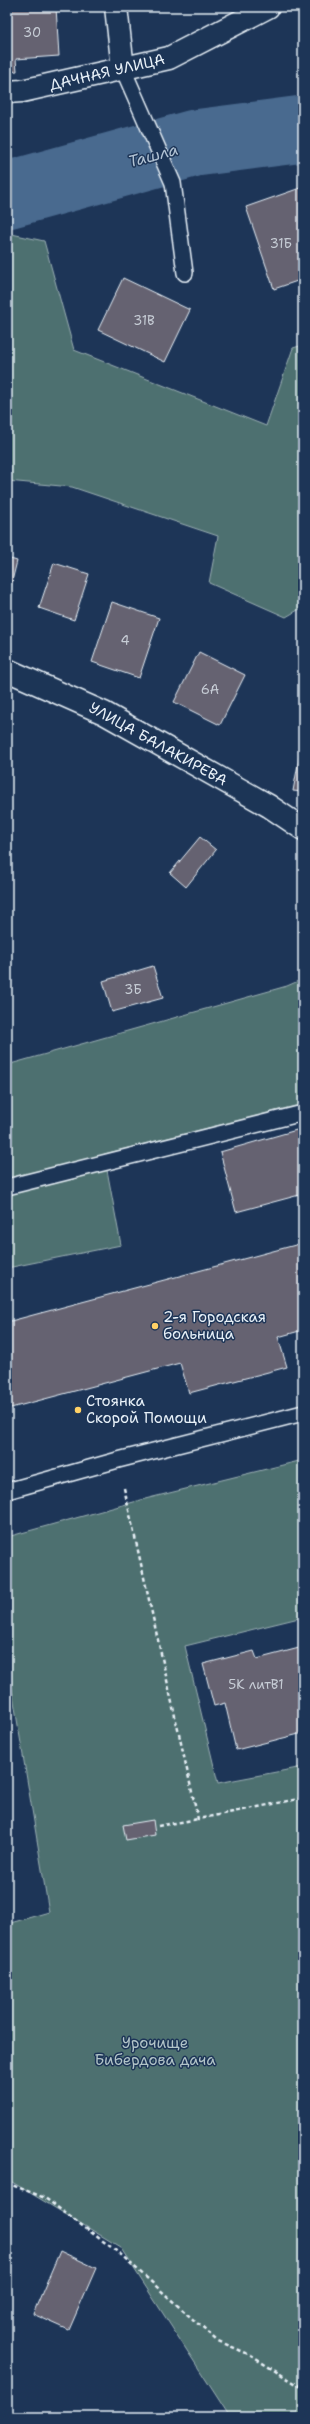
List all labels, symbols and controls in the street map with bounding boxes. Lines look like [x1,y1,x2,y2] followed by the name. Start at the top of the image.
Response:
[23,24,41,41] house number: 30
[47,49,167,95] street label: ДАЧНАЯ УЛИЦА
[126,139,180,172] water label: Ташла
[270,235,292,252] house number: 31Б
[133,312,155,329] house number: 31В
[120,632,130,649] house number: 4
[201,681,219,698] house number: 6А
[85,698,231,790] street label: УЛИЦА БАЛАКИРЕВА
[124,981,142,998] house number: 3Б
[163,1307,266,1344] place label: 2-я Городская больница
[150,1321,160,1331] marker: 2-я Городская больница
[86,1391,207,1428] place label: Стоянка Скорой Помощи
[73,1405,83,1415] marker: Стоянка Скорой Помощи
[228,1676,284,1693] house number: 5К литВ1
[94,2033,216,2070] park label: Урочище Бибердова дача

